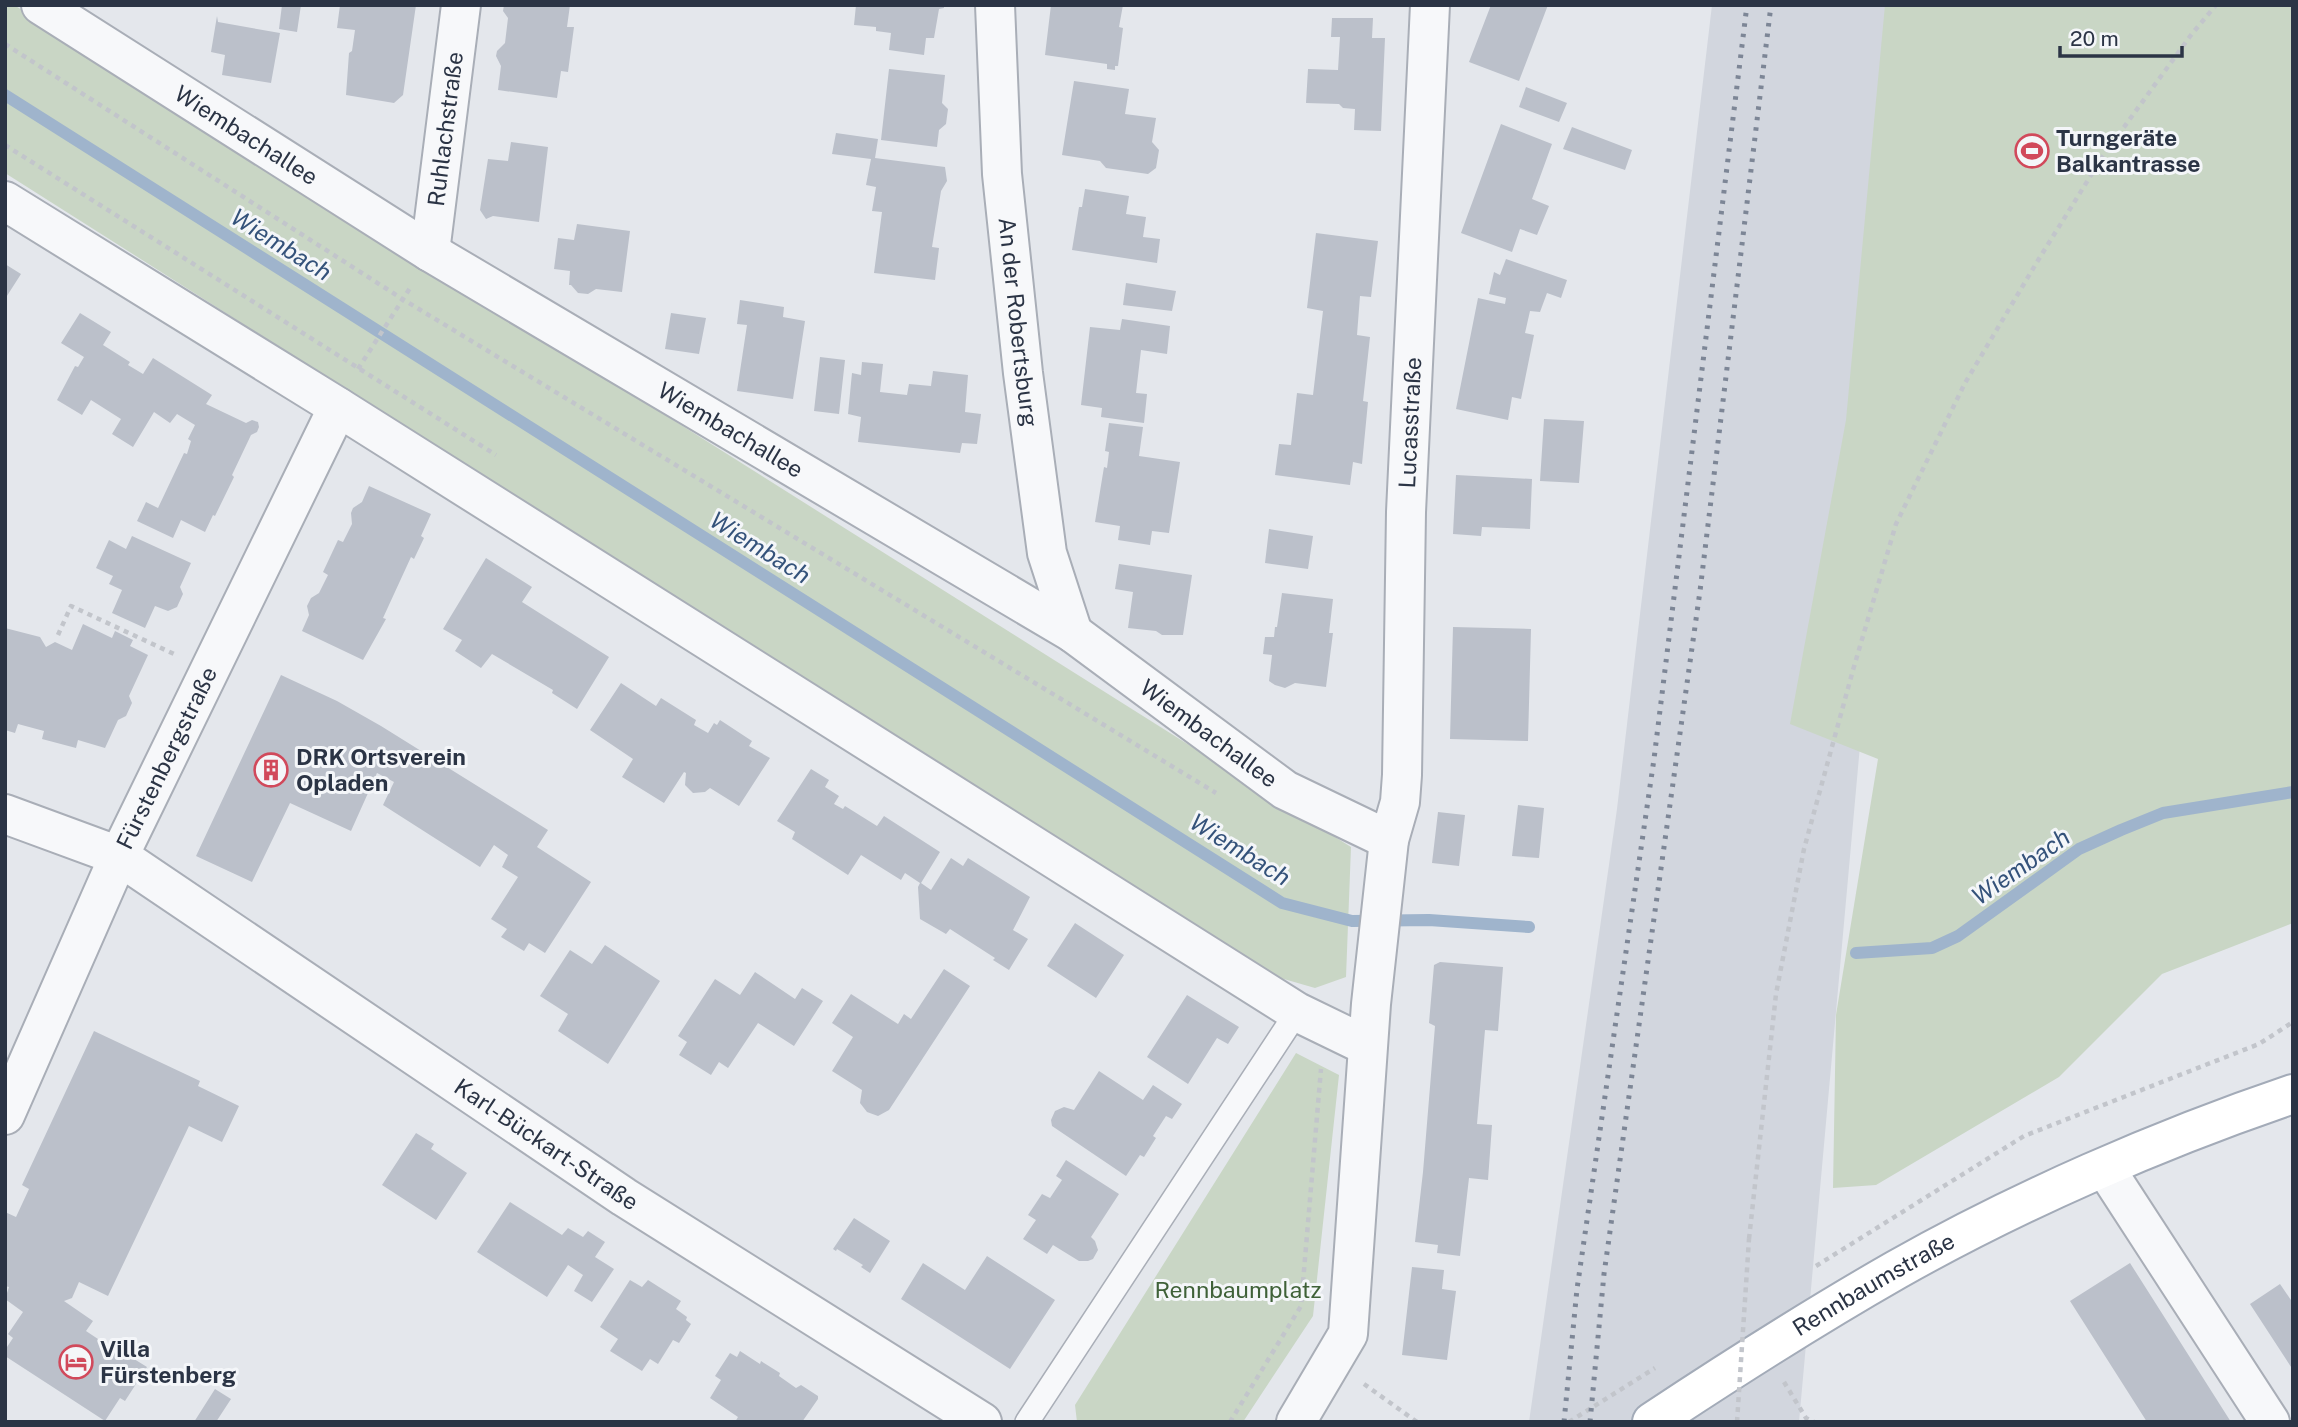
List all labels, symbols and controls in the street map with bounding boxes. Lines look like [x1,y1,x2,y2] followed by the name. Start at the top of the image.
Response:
[2060,14,2182,58] scale bar
[2070,26,2119,51] text: 20 m
[422,50,468,208] street label: Ruhlachstraße
[170,79,323,190] street label: Wiembachallee
[2056,124,2201,177] place label: Turngeräte Balkantrasse
[2013,132,2051,170] sports icon: Turngeräte Balkantrasse
[226,202,337,286] water label: Wiembach
[994,216,1044,428] street label: An der Robertsburg
[1393,356,1426,489] street label: Lucasstraße
[653,376,808,483] street label: Wiembachallee
[705,505,816,589] water label: Wiembach
[110,662,222,853] street label: Fürstenbergstraße
[1135,673,1283,793] street label: Wiembachallee
[296,743,466,796] place label: DRK Ortsverein Opladen
[252,751,290,789] building icon: DRK Ortsverein Opladen
[1185,807,1296,891] water label: Wiembach
[1966,822,2075,910] water label: Wiembach
[449,1072,643,1216] street label: Karl-Bückart-Straße
[1787,1227,1959,1341] street label: Rennbaumstraße
[1154,1276,1322,1303] park label: Rennbaumplatz
[100,1335,236,1388] place label: Villa Fürstenberg
[57,1343,95,1381] hotel icon: Villa Fürstenberg

